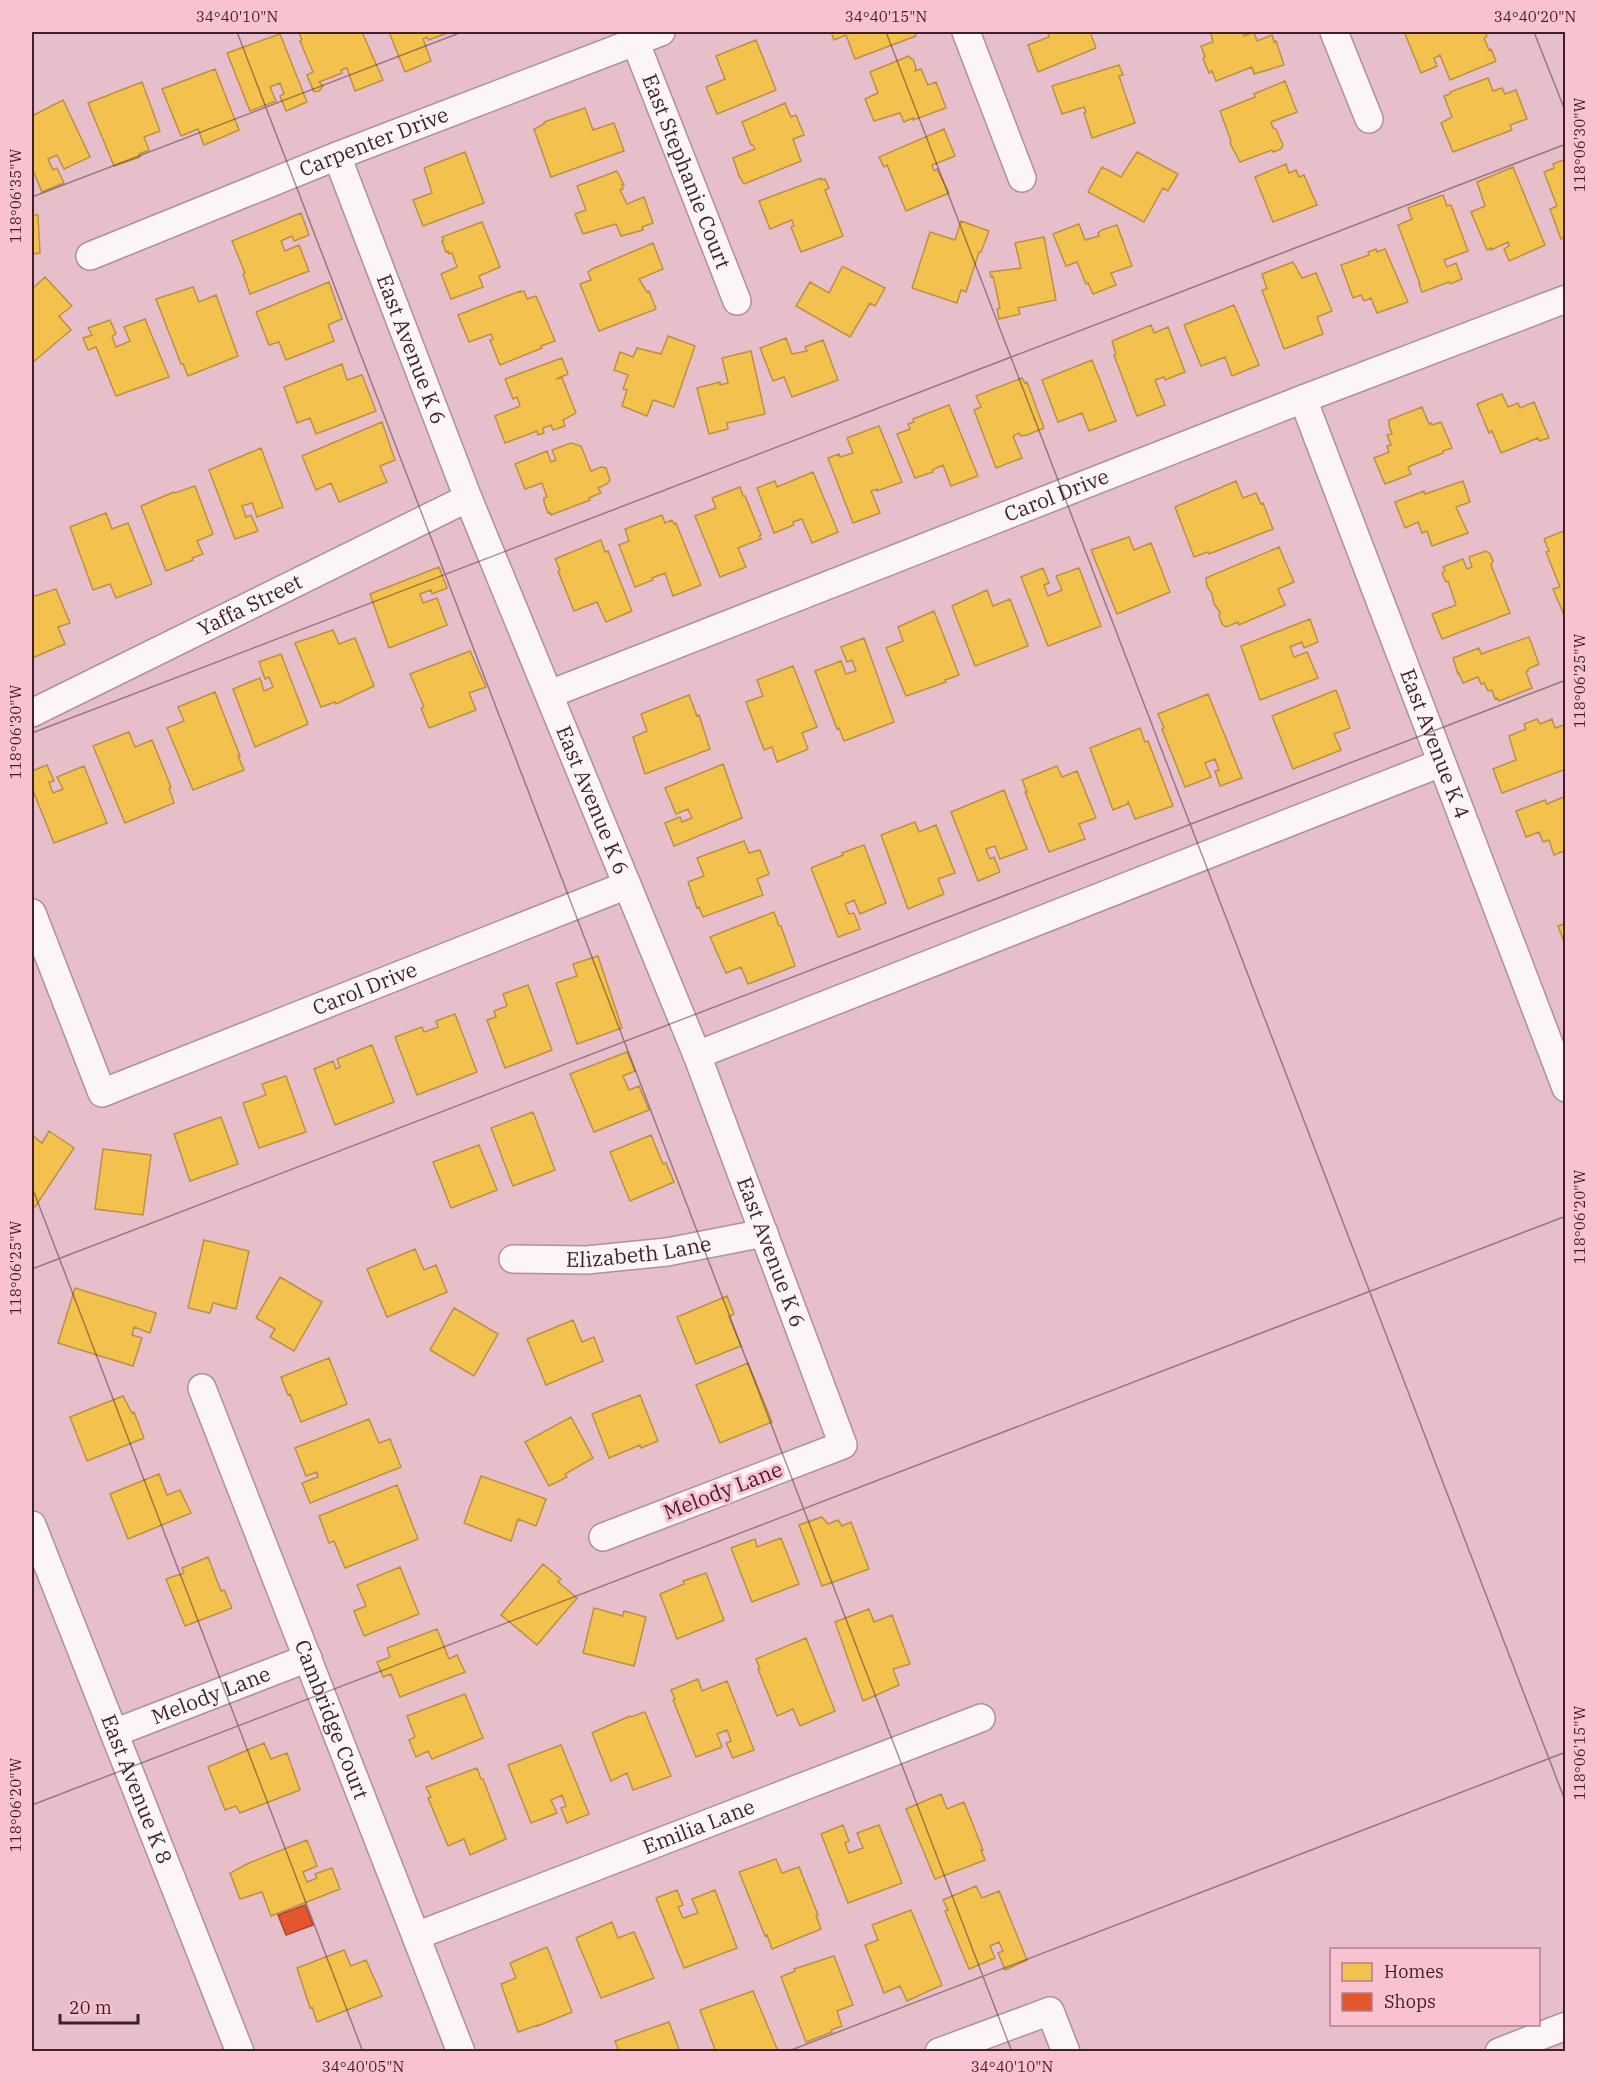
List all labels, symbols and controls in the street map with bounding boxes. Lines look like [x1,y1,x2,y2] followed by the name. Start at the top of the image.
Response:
[196,7,278,26] text: 34°40'10"N
[845,7,927,26] text: 34°40'15"N
[1494,7,1576,26] text: 34°40'20"N
[636,69,738,273] street label: East Stephanie Court
[1570,97,1589,192] text: 118°06'30"W
[295,100,452,183] street label: Carpenter Drive
[6,148,25,243] text: 118°06'35"W
[371,270,453,428] street label: East Avenue K 6
[1000,461,1113,528] street label: Carol Drive
[193,567,306,642] street label: Yaffa Street
[1570,633,1589,728] text: 118°06'25"W
[1394,664,1477,822] street label: East Avenue K 4
[6,684,25,779] text: 118°06'30"W
[550,721,636,878] street label: East Avenue K 6
[308,955,421,1021] street label: Carol Drive
[1570,1169,1589,1264] text: 118°06'20"W
[731,1173,813,1331] street label: East Avenue K 6
[6,1220,25,1315] text: 118°06'25"W
[566,1229,713,1273] street label: Elizabeth Lane
[659,1455,786,1526] street label: Melody Lane
[289,1636,376,1803] street label: Cambridge Court
[147,1659,274,1730] street label: Melody Lane
[1570,1705,1589,1800] text: 118°06'15"W
[95,1710,179,1868] street label: East Avenue K 8
[6,1757,25,1852] text: 118°06'20"W
[638,1792,758,1860] street label: Emilia Lane
[1330,1948,1540,2026] legend
[1384,1960,1444,1983] text: Homes
[60,1987,138,2025] scale bar
[1384,1990,1436,2013] text: Shops
[69,1996,112,2019] text: 20 m
[322,2057,404,2076] text: 34°40'05"N
[971,2057,1053,2076] text: 34°40'10"N

